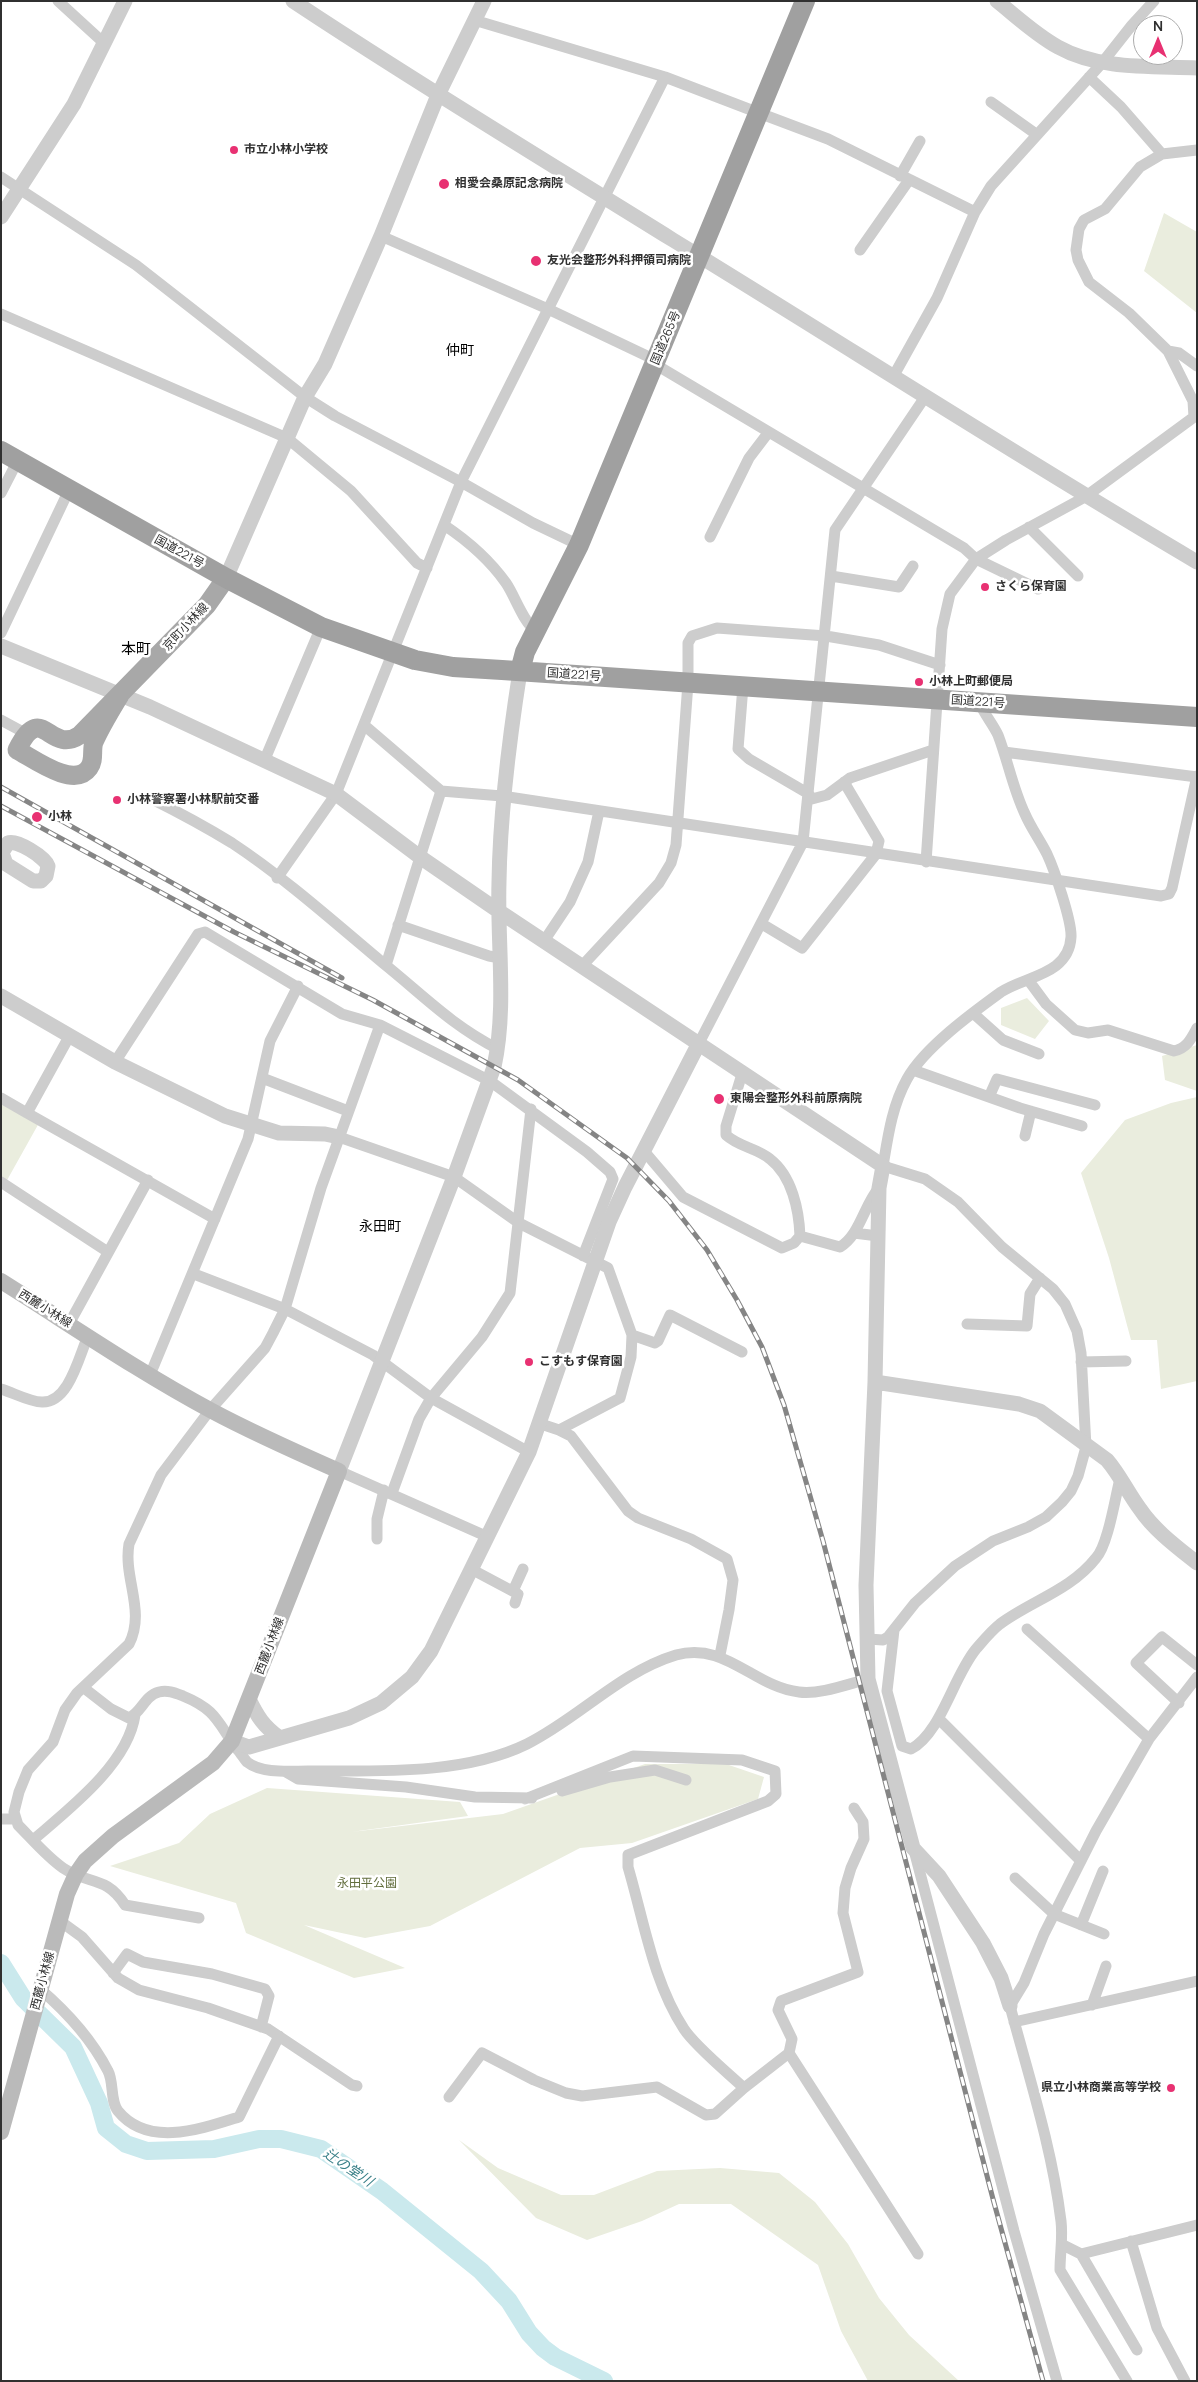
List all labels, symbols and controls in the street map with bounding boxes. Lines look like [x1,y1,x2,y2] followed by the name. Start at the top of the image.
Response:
[1133,15,1183,65] north arrow
[1153,16,1163,35] text: N
[244,143,328,157] place label: 市立小林小学校
[228,144,240,156] marker: 市立小林小学校
[437,177,451,191] marker: 相愛会桑原記念病院
[455,177,563,191] place label: 相愛会桑原記念病院
[529,254,543,268] marker: 友光会整形外科押領司病院
[547,254,691,268] place label: 友光会整形外科押領司病院
[648,309,684,367] street label: 国道265号
[446,343,474,359] district label: 仲町
[152,533,206,571] street label: 国道221号
[995,580,1067,594] place label: さくら保育園
[979,581,991,593] marker: さくら保育園
[160,600,212,654] street label: 京町小林線
[121,641,151,659] district label: 本町
[546,666,602,684] street label: 国道221号
[929,675,1013,689] place label: 小林上町郵便局
[913,676,925,688] marker: 小林上町郵便局
[950,693,1006,711] street label: 国道221号
[127,793,259,807] place label: 小林警察署小林駅前交番
[111,794,123,806] marker: 小林警察署小林駅前交番
[30,810,44,824] marker: 小林
[48,810,72,824] place label: 小林
[712,1092,726,1106] marker: 東陽会整形外科前原病院
[730,1092,862,1106] place label: 東陽会整形外科前原病院
[359,1219,401,1235] district label: 永田町
[16,1287,74,1331] street label: 西麓小林線
[539,1355,623,1369] place label: こすもす保育園
[523,1356,535,1368] marker: こすもす保育園
[253,1615,287,1677] street label: 西麓小林線
[337,1877,397,1891] park label: 永田平公園
[28,1950,58,2012] street label: 西麓小林線
[1041,2081,1161,2095] place label: 県立小林商業高等学校
[1165,2082,1177,2094] marker: 県立小林商業高等学校
[320,2145,376,2191] water label: 辻の堂川

